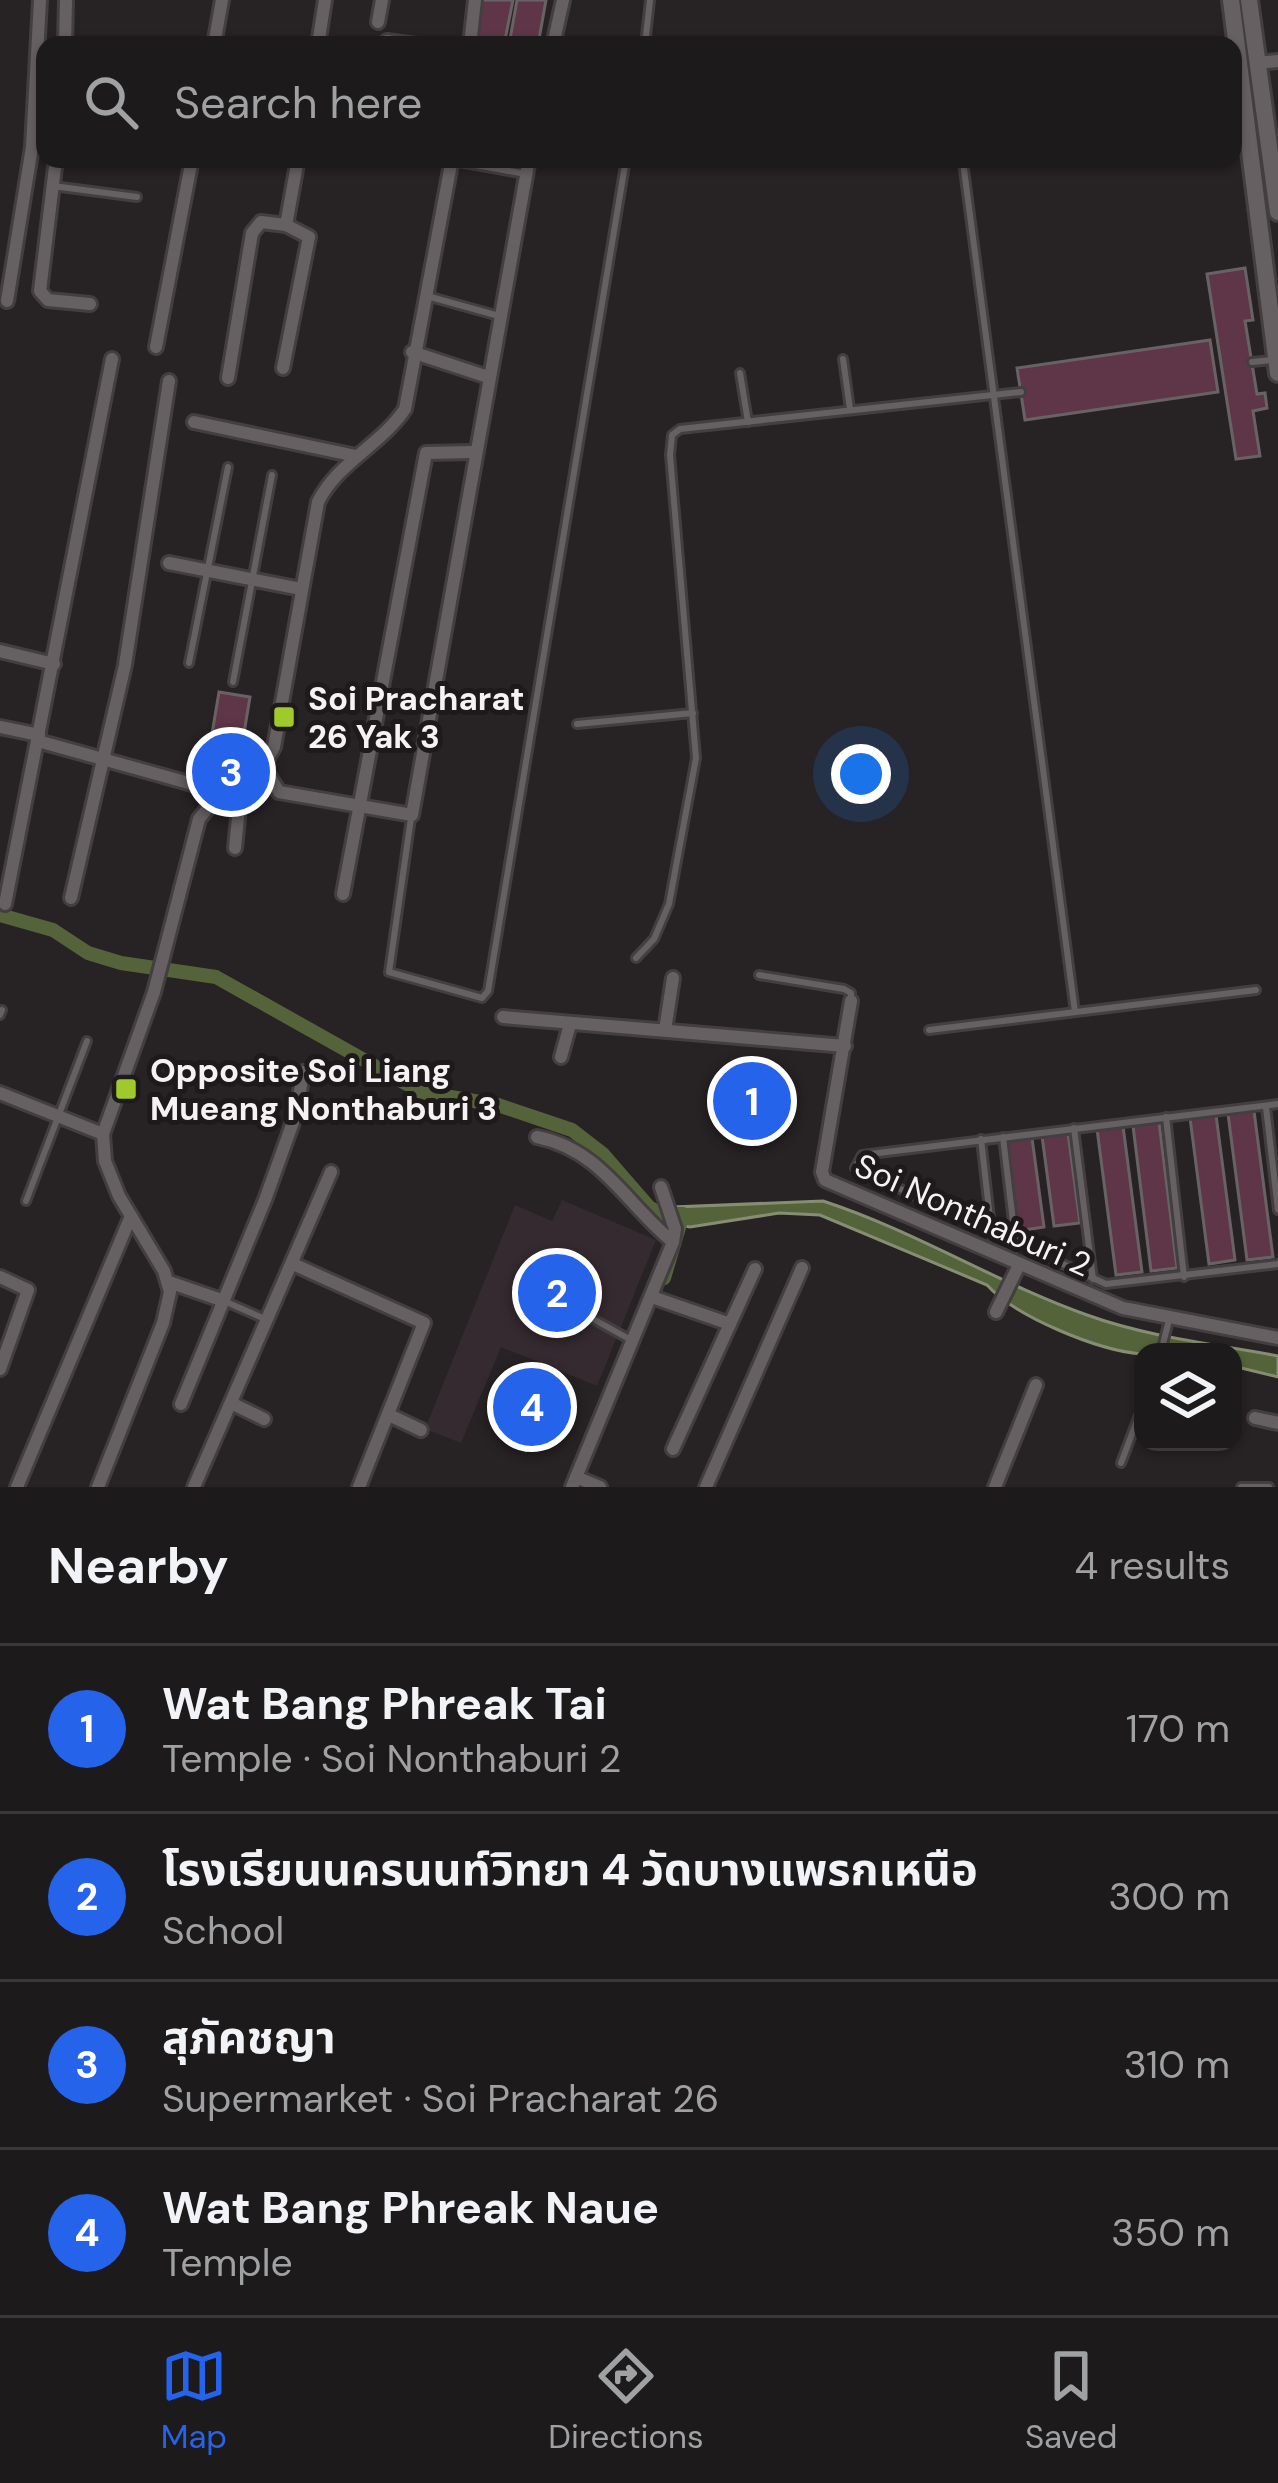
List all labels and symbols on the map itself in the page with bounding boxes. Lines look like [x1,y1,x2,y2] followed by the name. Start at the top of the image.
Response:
[308,677,525,758] place label: Soi Pracharat 26 Yak 3
[271,704,297,730] marker: Soi Pracharat 26 Yak 3
[192,727,270,817] pin: 3
[831,744,891,804] your location
[150,1049,497,1130] place label: Opposite Soi Liang Mueang Nonthaburi 3
[713,1056,791,1146] pin: 1
[113,1076,139,1102] marker: Opposite Soi Liang Mueang Nonthaburi 3
[848,1144,1098,1286] street label: Soi Nonthaburi 2
[518,1248,596,1338] pin: 2
[493,1362,571,1452] pin: 4

